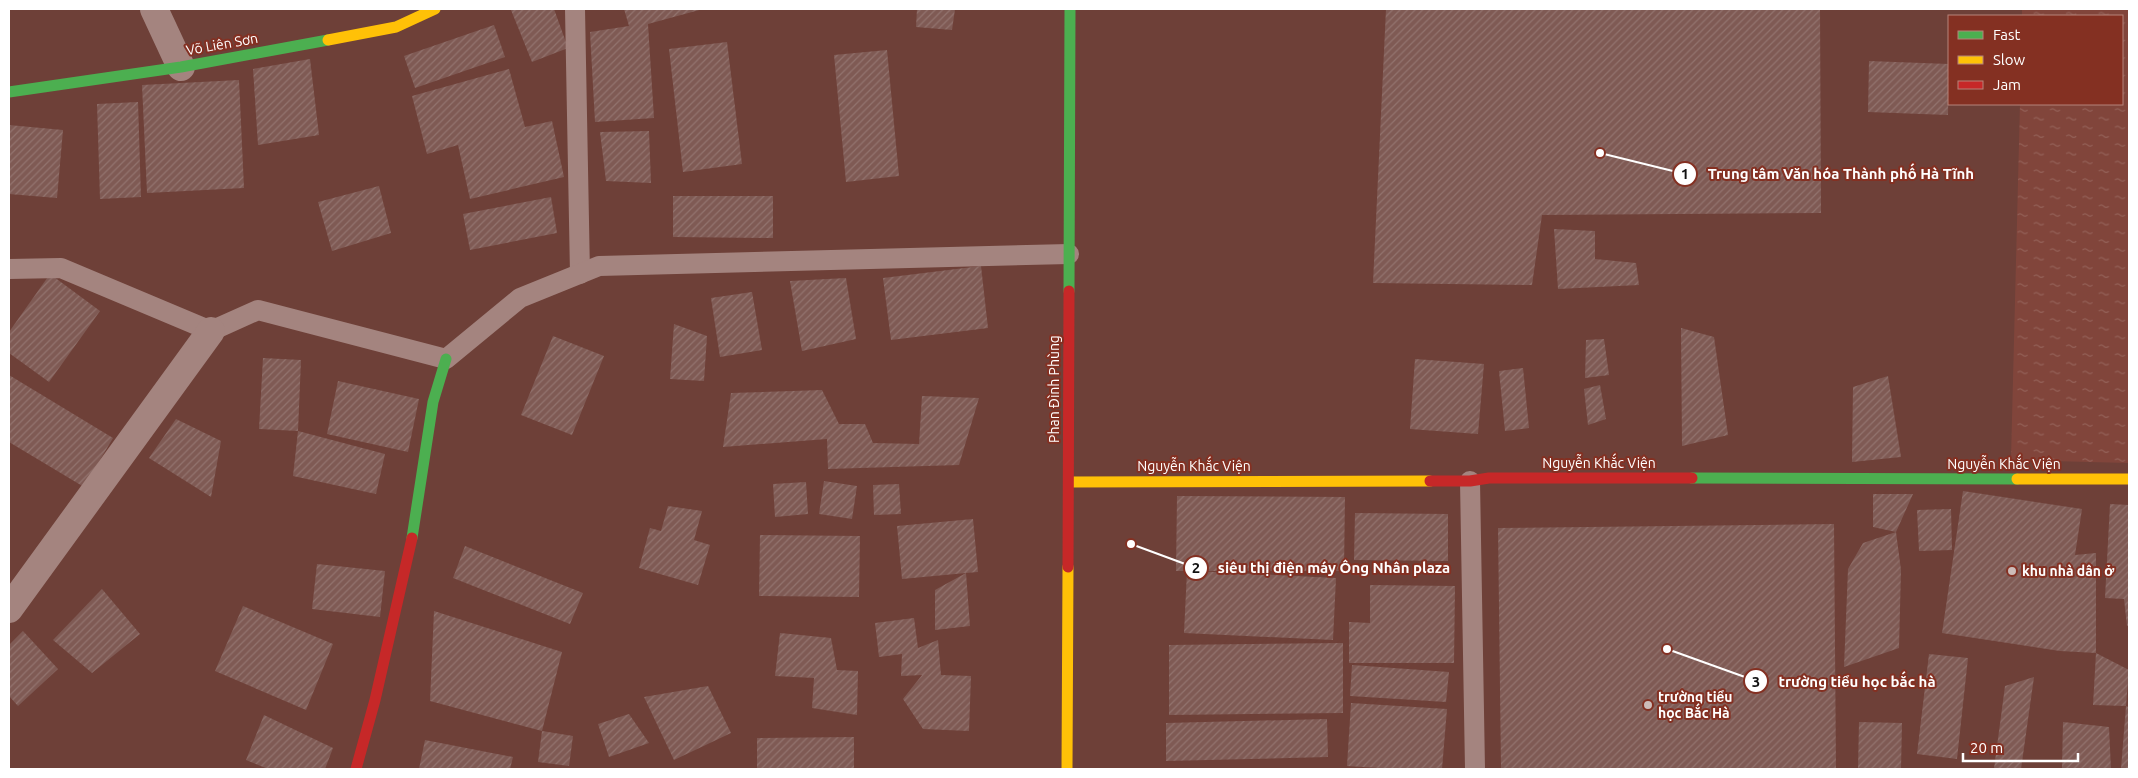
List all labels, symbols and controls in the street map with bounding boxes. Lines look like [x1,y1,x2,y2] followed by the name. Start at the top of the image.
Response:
[1948,15,2123,105] legend
[1993,26,2021,43] text: Fast
[185,30,259,58] street label: Võ Liên Sơn
[1993,51,2026,68] text: Slow
[1993,76,2021,93] text: Jam
[1672,159,1984,189] callout: Trung tâm Văn hóa Thành phố Hà Tĩnh
[1708,163,1974,182] text: Trung tâm Văn hóa Thành phố Hà Tĩnh
[1681,165,1689,182] text: 1
[1046,335,1062,443] street label: Phan Đình Phùng
[1542,453,1656,471] street label: Nguyễn Khắc Viện
[1947,454,2061,472] street label: Nguyễn Khắc Viện
[1137,456,1251,474] street label: Nguyễn Khắc Viện
[1183,553,1461,583] callout: siêu thị điện máy Ông Nhân plaza
[1192,559,1200,576] text: 2
[1218,559,1450,576] text: siêu thị điện máy Ông Nhân plaza
[2022,563,2114,579] place label: khu nhà dân ở
[2006,565,2018,577] marker: khu nhà dân ở
[1744,666,1946,696] callout: trường tiểu học bắc hà
[1778,671,1936,690] text: trường tiểu học bắc hà
[1752,673,1760,690] text: 3
[1658,689,1733,721] place label: trường tiểu học Bắc Hà
[1642,699,1654,711] marker: trường tiểu học Bắc Hà
[1963,730,2078,762] scale bar
[1970,739,2003,756] text: 20 m

